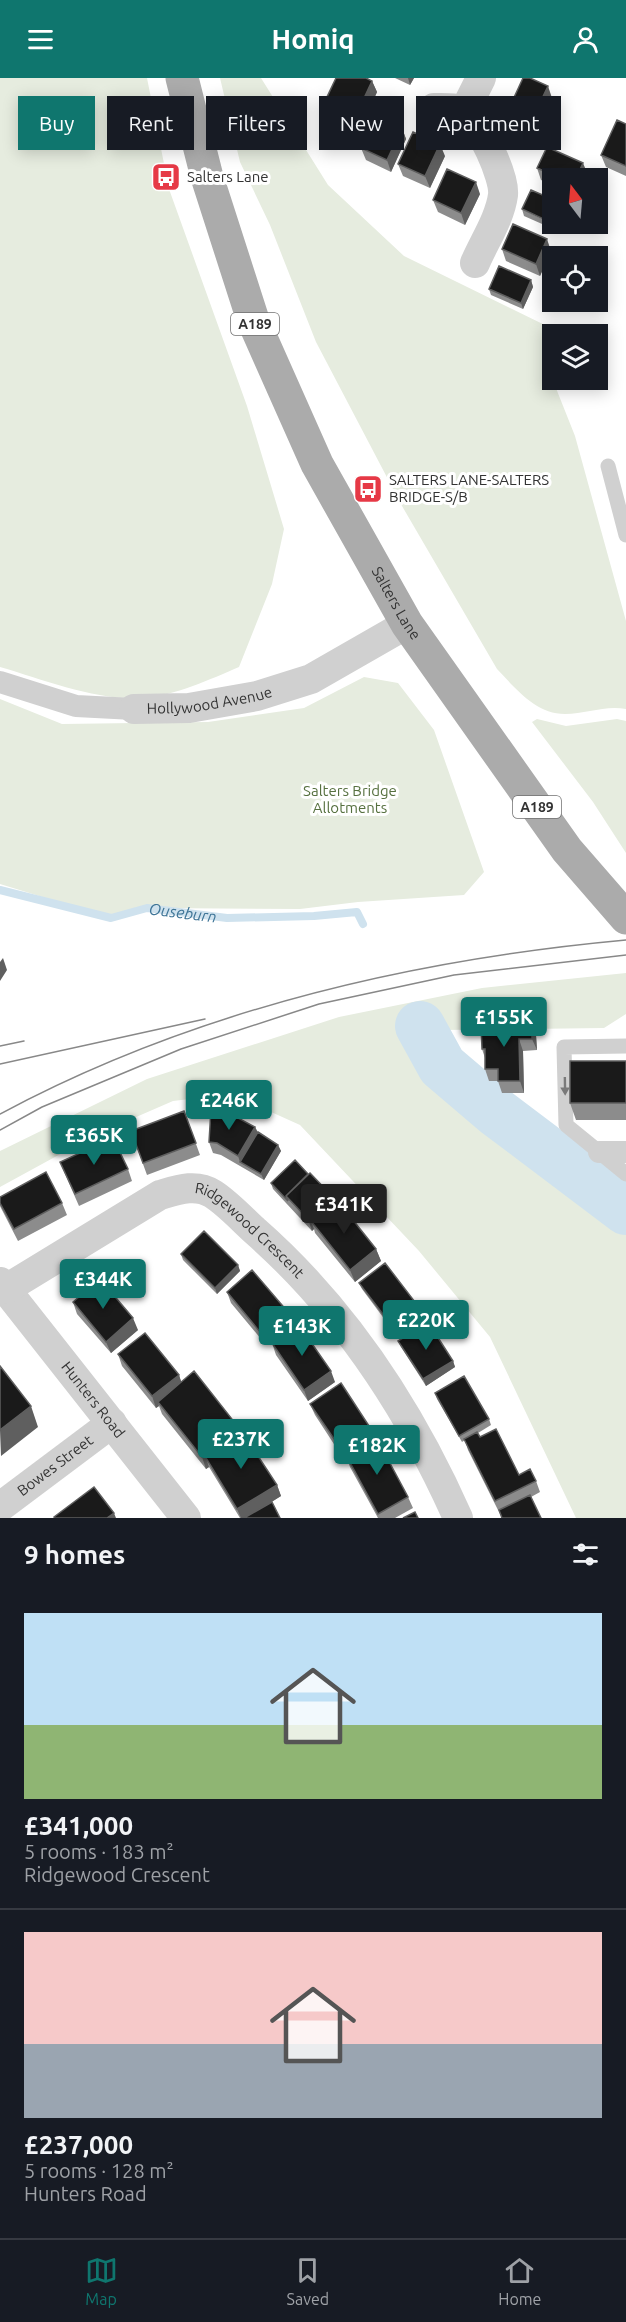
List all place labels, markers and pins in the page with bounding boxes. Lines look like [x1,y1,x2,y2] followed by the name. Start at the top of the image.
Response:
[150,161,182,193] bus stop icon: Salters Lane
[187,168,269,185] place label: Salters Lane
[389,471,549,505] place label: SALTERS LANE-SALTERS BRIDGE-S/B
[352,473,384,505] bus stop icon: SALTERS LANE-SALTERS BRIDGE-S/B
[462,997,546,1048] pin: £155K
[187,1080,271,1131] pin: £246K
[52,1115,136,1166] pin: £365K
[302,1184,386,1235] pin: £341K
[61,1259,145,1310] pin: £344K
[384,1300,468,1351] pin: £220K
[260,1306,344,1357] pin: £143K
[199,1419,283,1470] pin: £237K
[335,1425,419,1476] pin: £182K

